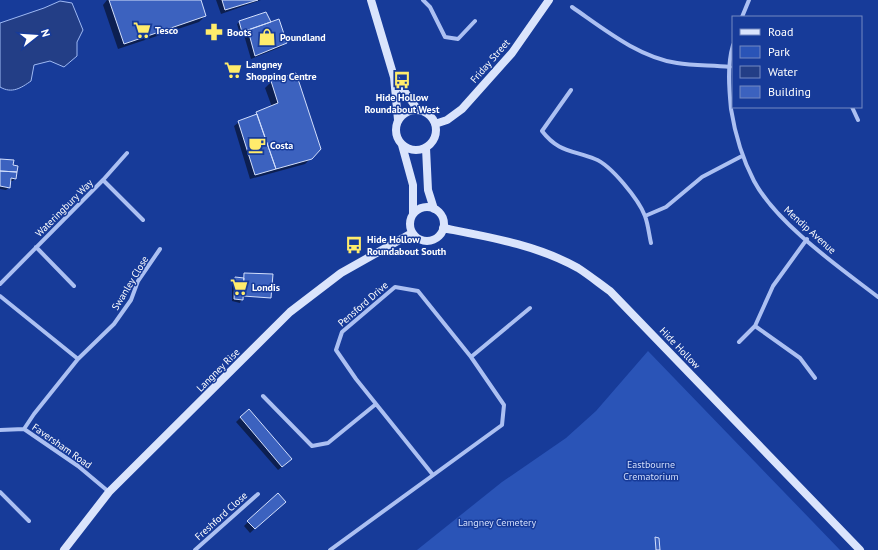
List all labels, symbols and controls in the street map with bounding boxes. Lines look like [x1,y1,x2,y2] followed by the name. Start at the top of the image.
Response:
[16,16,56,56] north arrow
[732,16,862,108] legend
[132,20,152,40] supermarket icon: Tesco
[204,22,224,42] pharmacy icon: Boots
[155,24,179,37] place label: Tesco
[768,24,793,39] text: Road
[227,26,251,39] place label: Boots
[257,27,277,47] shop icon: Poundland
[38,28,53,39] text: N
[280,31,326,44] place label: Poundland
[467,36,513,86] street label: Friday Street
[768,44,790,59] text: Park
[246,58,317,83] place label: Langney Shopping Centre
[223,60,243,80] supermarket icon: Langney Shopping Centre
[768,64,798,79] text: Water
[392,70,412,90] bus stop icon: Hide Hollow Roundabout West
[768,84,811,99] text: Building
[365,91,440,116] place label: Hide Hollow Roundabout West
[247,135,267,155] cafe icon: Costa
[270,139,293,152] place label: Costa
[32,176,96,240] street label: Wateringbury Way
[781,203,839,257] street label: Mendip Avenue
[367,233,446,258] place label: Hide Hollow Roundabout South
[344,235,364,255] bus stop icon: Hide Hollow Roundabout South
[109,253,151,313] street label: Swanley Close
[229,277,249,297] supermarket icon: Londis
[335,279,391,329] street label: Pensford Drive
[252,281,280,294] place label: Londis
[657,324,704,372] street label: Hide Hollow
[194,346,242,394] street label: Langney Rise
[30,421,94,471] street label: Faversham Road
[623,458,679,483] park label: Eastbourne Crematorium
[192,489,250,543] street label: Freshford Close
[458,516,536,529] park label: Langney Cemetery

